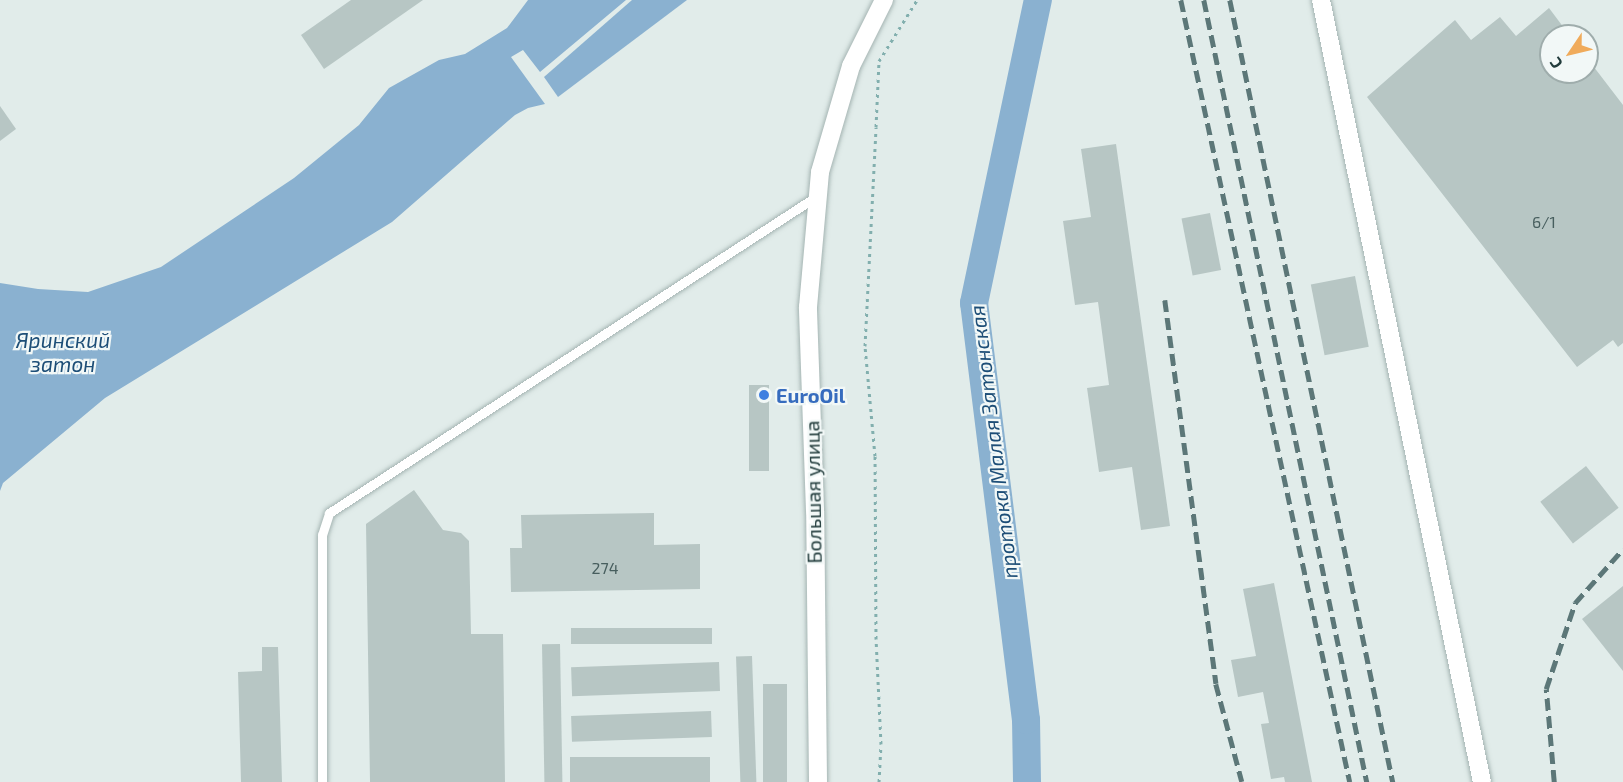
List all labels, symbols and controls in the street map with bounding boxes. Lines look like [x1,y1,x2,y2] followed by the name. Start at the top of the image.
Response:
[1539,24,1599,84] north arrow
[1545,54,1566,73] text: С
[1532,212,1556,232] house number: 6/1
[964,304,1022,580] water label: протока Малая Затонская
[16,327,110,377] water label: Яринский затон
[776,383,845,407] place label: EuroOil
[757,388,771,402] marker: EuroOil
[800,420,826,564] street label: Большая улица
[591,558,619,578] house number: 274

